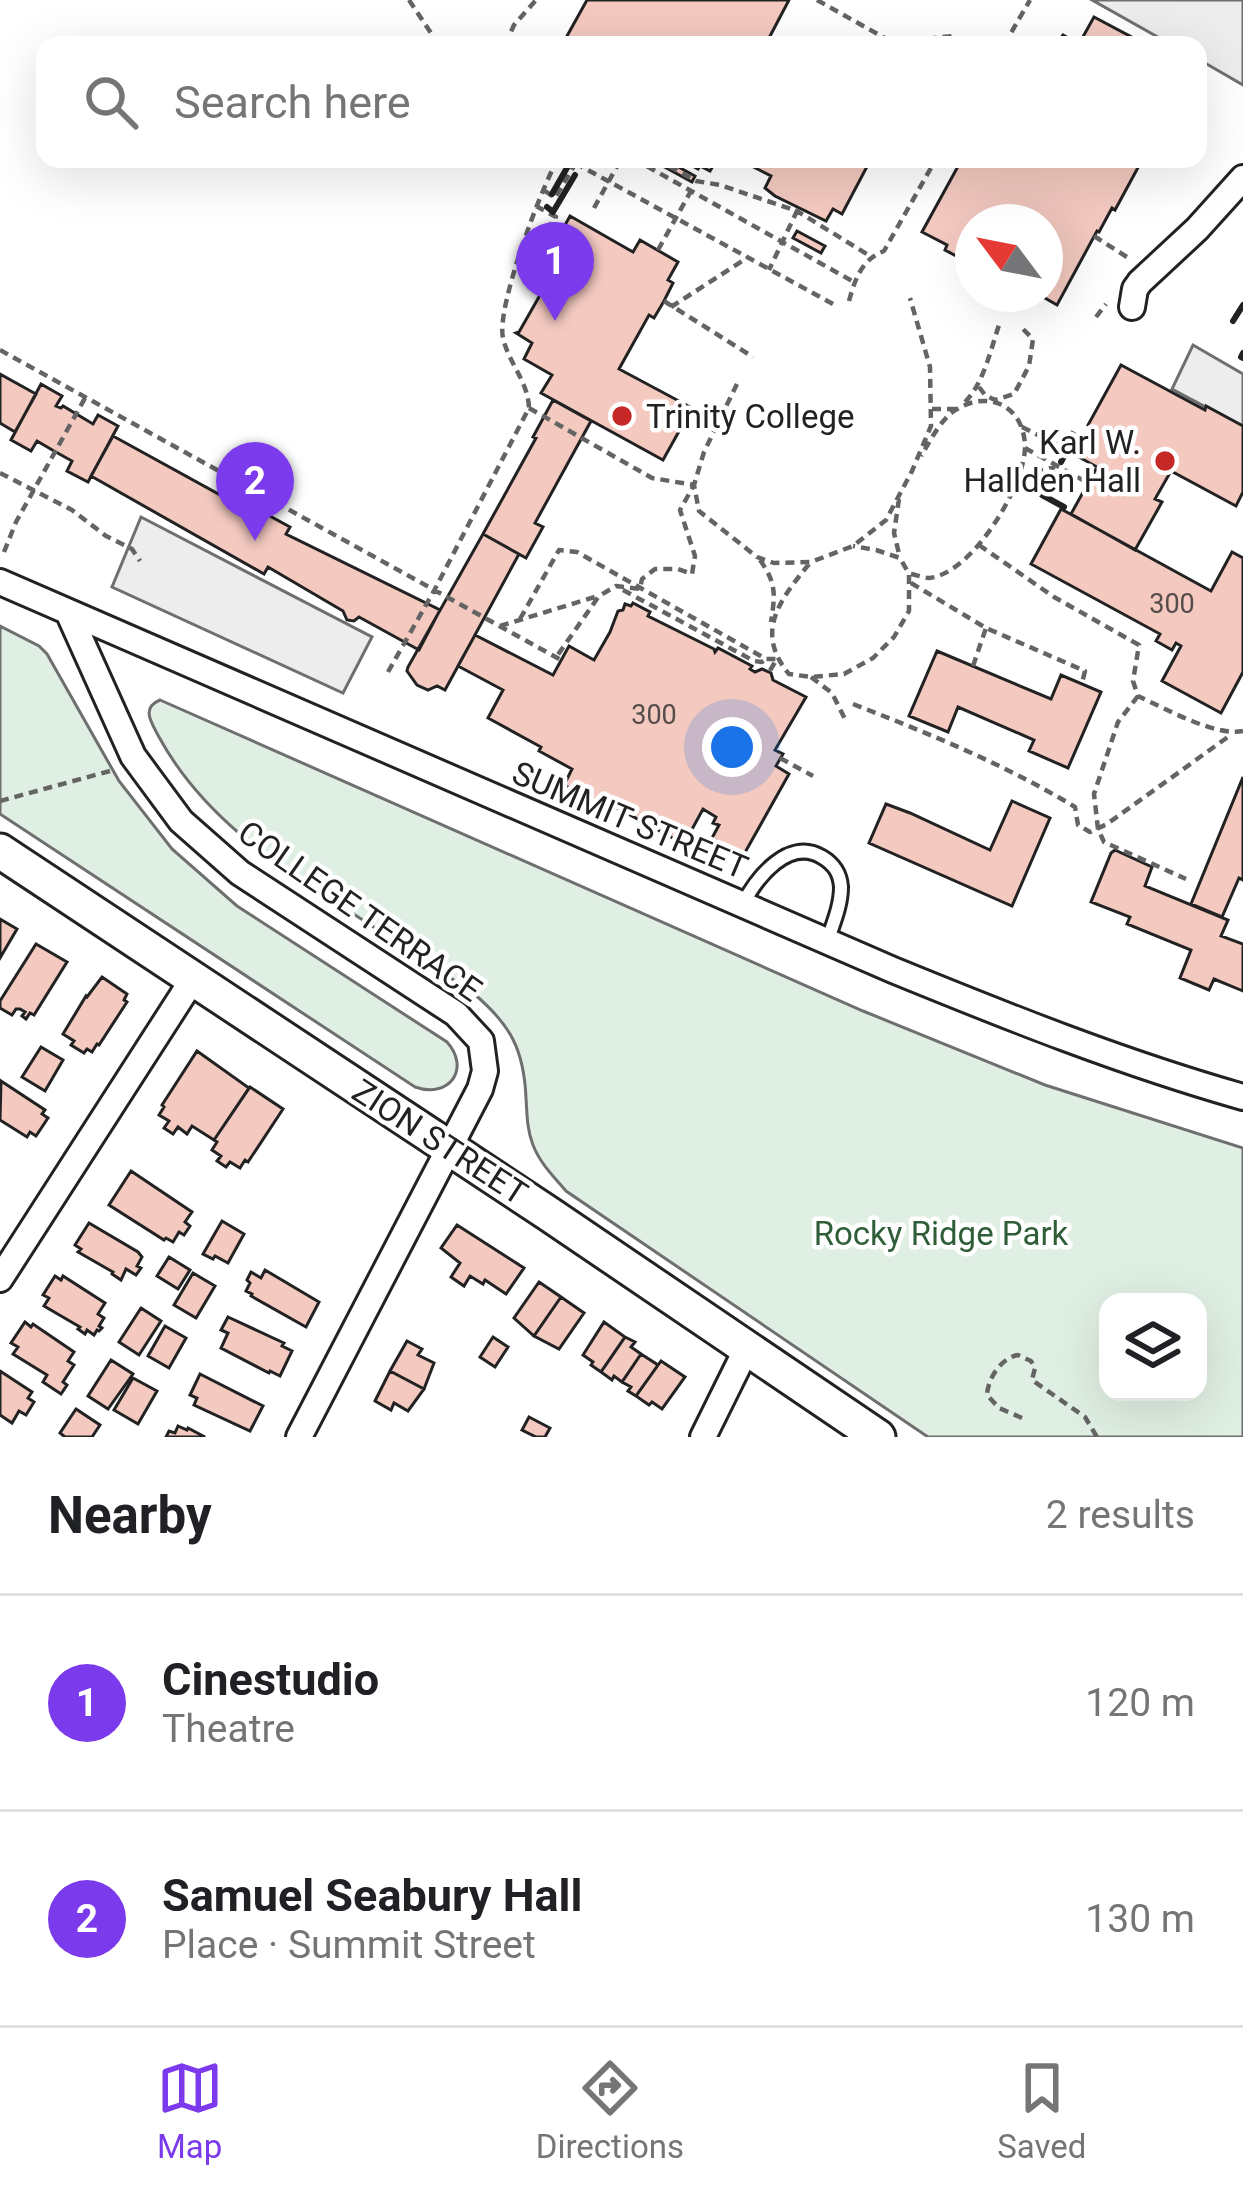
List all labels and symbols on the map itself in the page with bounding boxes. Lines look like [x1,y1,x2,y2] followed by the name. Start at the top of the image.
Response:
[955,204,1063,312] north arrow
[516,222,594,321] pin: 1
[646,397,854,436] place label: Trinity College
[609,403,635,429] marker: Trinity College
[963,423,1141,500] place label: Karl W. Hallden Hall
[216,442,294,541] pin: 2
[1152,448,1178,474] marker: Karl W. Hallden Hall
[1149,588,1195,620] house number: 300
[631,699,677,731] house number: 300
[702,717,762,777] your location
[507,753,753,887] street label: SUMMIT STREET
[231,812,489,1010] street label: COLLEGE TERRACE
[345,1071,535,1213] street label: ZION STREET
[814,1214,1069,1253] park label: Rocky Ridge Park

